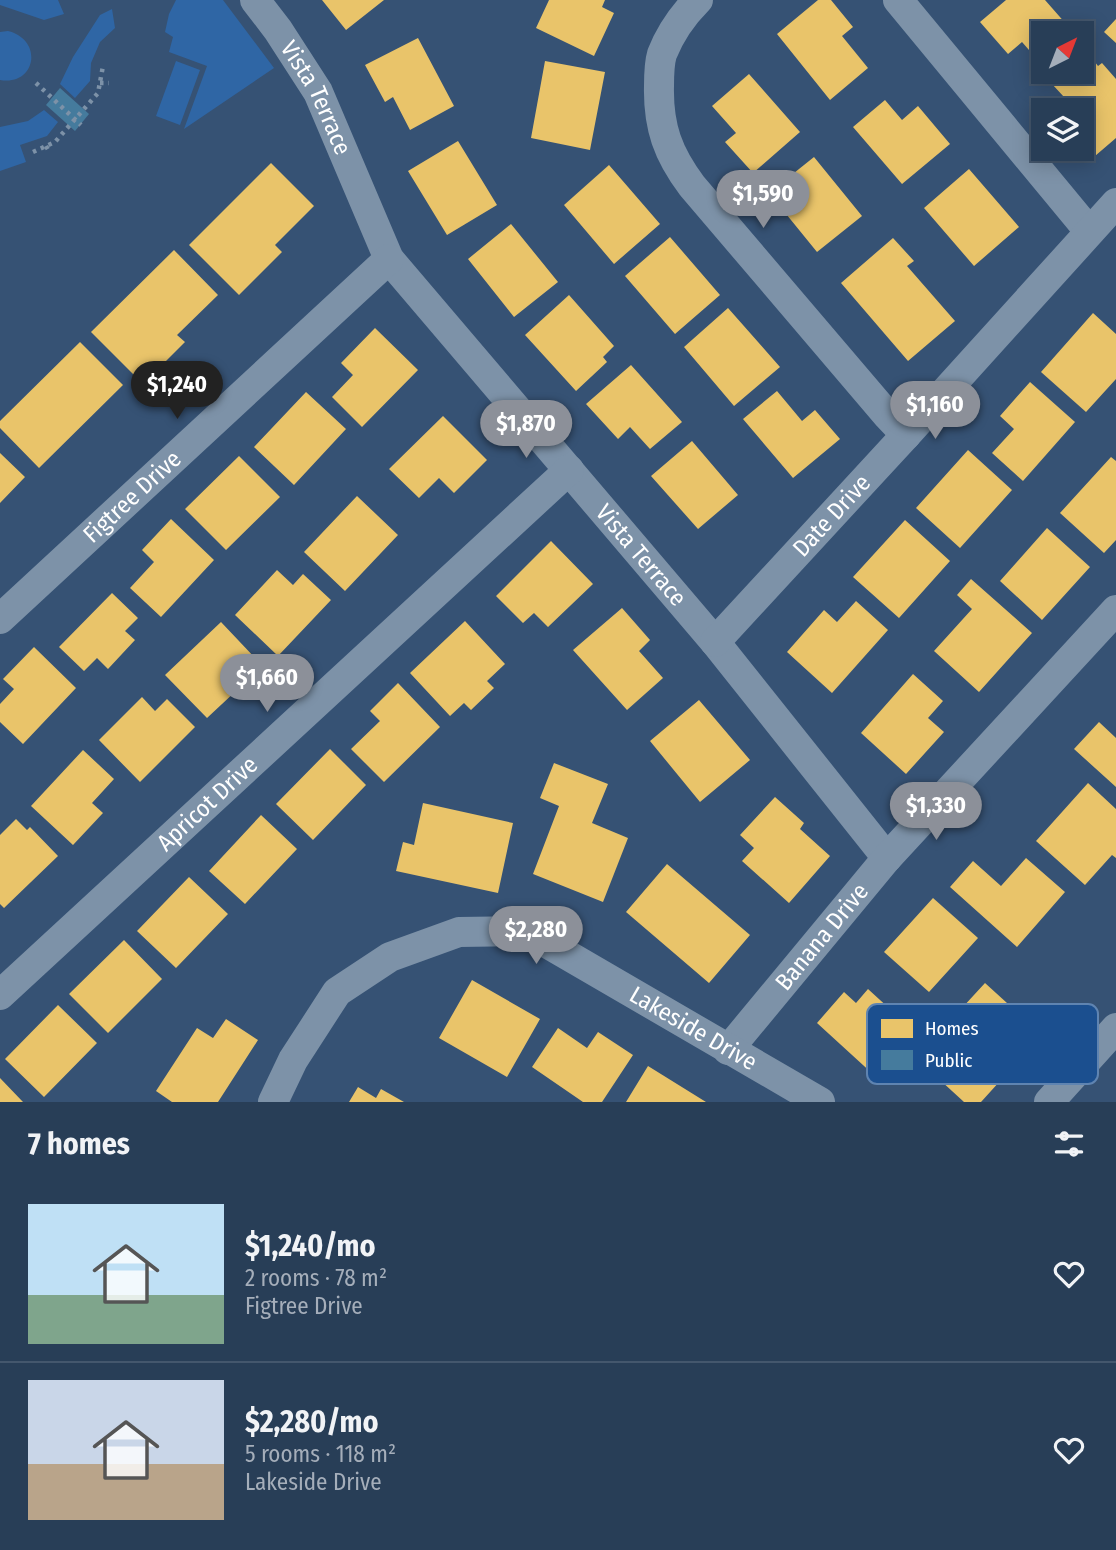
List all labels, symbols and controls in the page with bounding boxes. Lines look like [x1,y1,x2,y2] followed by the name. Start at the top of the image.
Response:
[1031,21,1094,84] north arrow
[1031,21,1094,161] map controls
[275,36,357,159] street label: Vista Terrace
[1031,98,1094,161] button: layers
[706,170,820,230] pin: $1,590
[732,179,794,207] text: $1,590
[120,362,234,421] pin: $1,240
[147,370,207,398] text: $1,240
[878,382,992,441] pin: $1,160
[906,390,964,418] text: $1,160
[469,400,583,460] pin: $1,870
[496,409,556,437] text: $1,870
[78,445,187,549] street label: Figtree Drive
[787,469,876,562] street label: Date Drive
[590,499,692,612] street label: Vista Terrace
[210,654,324,714] pin: $1,660
[236,663,298,691] text: $1,660
[151,751,263,857] street label: Apricot Drive
[879,782,993,842] pin: $1,330
[906,791,966,819] text: $1,330
[769,878,874,996] street label: Banana Drive
[479,906,593,966] pin: $2,280
[505,915,567,943] text: $2,280
[625,980,762,1076] street label: Lakeside Drive
[867,1004,1098,1084] legend
[925,1017,979,1040] text: Homes
[925,1049,972,1072] text: Public
[1050,1125,1088,1163] icon: filters
[28,1126,130,1162] text: 7 homes
[245,1228,375,1264] text: $1,240/mo
[84,1232,168,1316] icon: home
[1050,1255,1088,1293] icon: heart
[245,1264,387,1292] text: 2 rooms · 78 m²
[245,1292,363,1320] text: Figtree Drive
[245,1404,378,1440] text: $2,280/mo
[84,1408,168,1492] icon: home
[1050,1431,1088,1469] icon: heart
[245,1440,396,1468] text: 5 rooms · 118 m²
[245,1468,382,1496] text: Lakeside Drive

